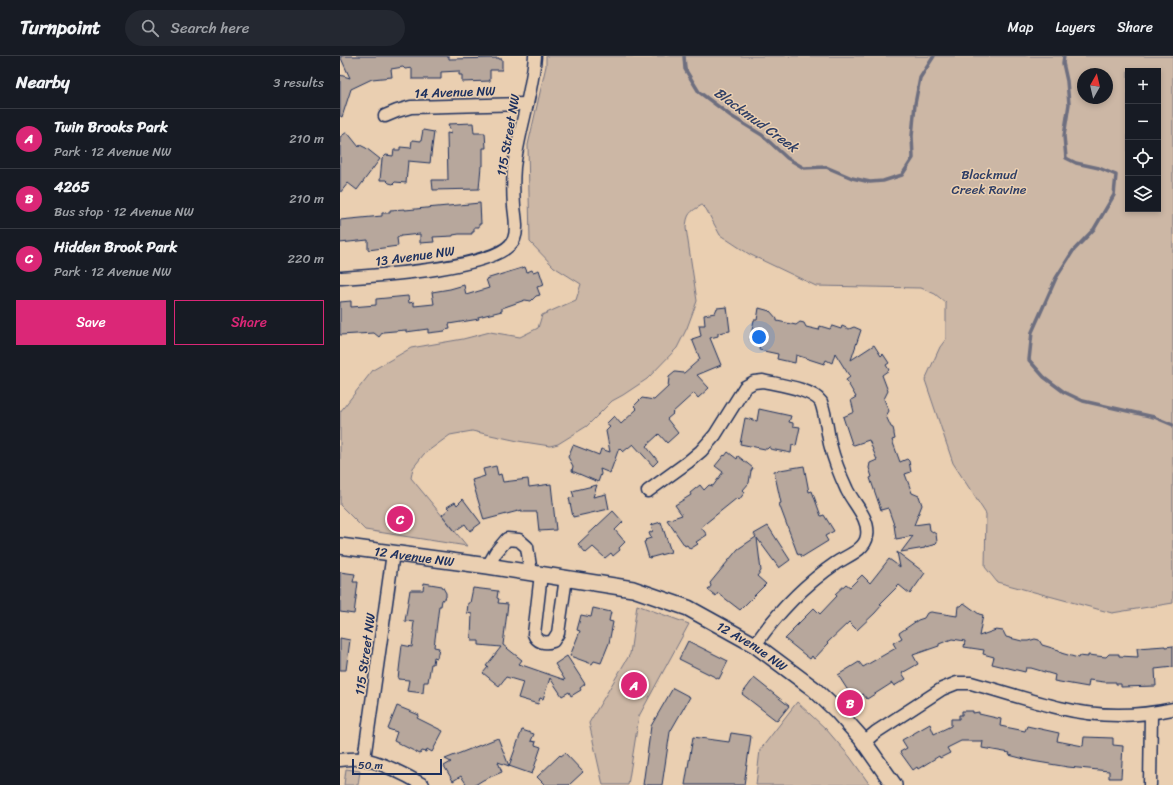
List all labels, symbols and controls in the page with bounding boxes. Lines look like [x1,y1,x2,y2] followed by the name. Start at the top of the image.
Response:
[125,10,405,46] search box
[20,11,101,44] text: Turnpoint
[171,15,250,41] text: Search here
[1008,15,1033,40] text: Map
[1055,15,1095,40] text: Layers
[1117,15,1153,40] text: Share
[139,17,161,39] icon: search
[16,67,70,97] text: Nearby
[1077,68,1113,104] north arrow
[1125,68,1161,212] map controls
[1125,68,1161,104] button: +
[273,71,324,94] text: 3 results
[414,79,497,105] street label: 14 Avenue NW
[708,81,805,160] water label: Blackmud Creek
[489,91,527,178] street label: 115 Street NW
[1125,104,1161,140] button: −
[54,114,168,140] text: Twin Brooks Park
[25,127,33,150] text: A
[289,127,324,150] text: 210 m
[54,140,171,163] text: Park · 12 Avenue NW
[1125,140,1161,176] button: locate
[952,163,1027,201] park label: Blackmud Creek Ravine
[54,174,90,200] text: 4265
[1125,176,1161,212] button: layers
[25,187,33,210] text: B
[289,187,324,210] text: 210 m
[54,200,194,223] text: Bus stop · 12 Avenue NW
[54,234,177,260] text: Hidden Brook Park
[374,239,457,273] street label: 13 Avenue NW
[25,247,33,270] text: C
[287,247,324,270] text: 220 m
[54,260,171,283] text: Park · 12 Avenue NW
[16,300,166,345] button: Save
[174,300,324,345] button: Share
[749,327,769,347] your location
[387,504,413,534] pin: C
[373,539,457,573] street label: 12 Avenue NW
[348,611,382,697] street label: 115 Street NW
[713,615,793,678] street label: 12 Avenue NW
[621,670,647,700] pin: A
[837,688,863,718] pin: B
[358,756,383,775] text: 50 m
[352,757,442,776] scale bar

